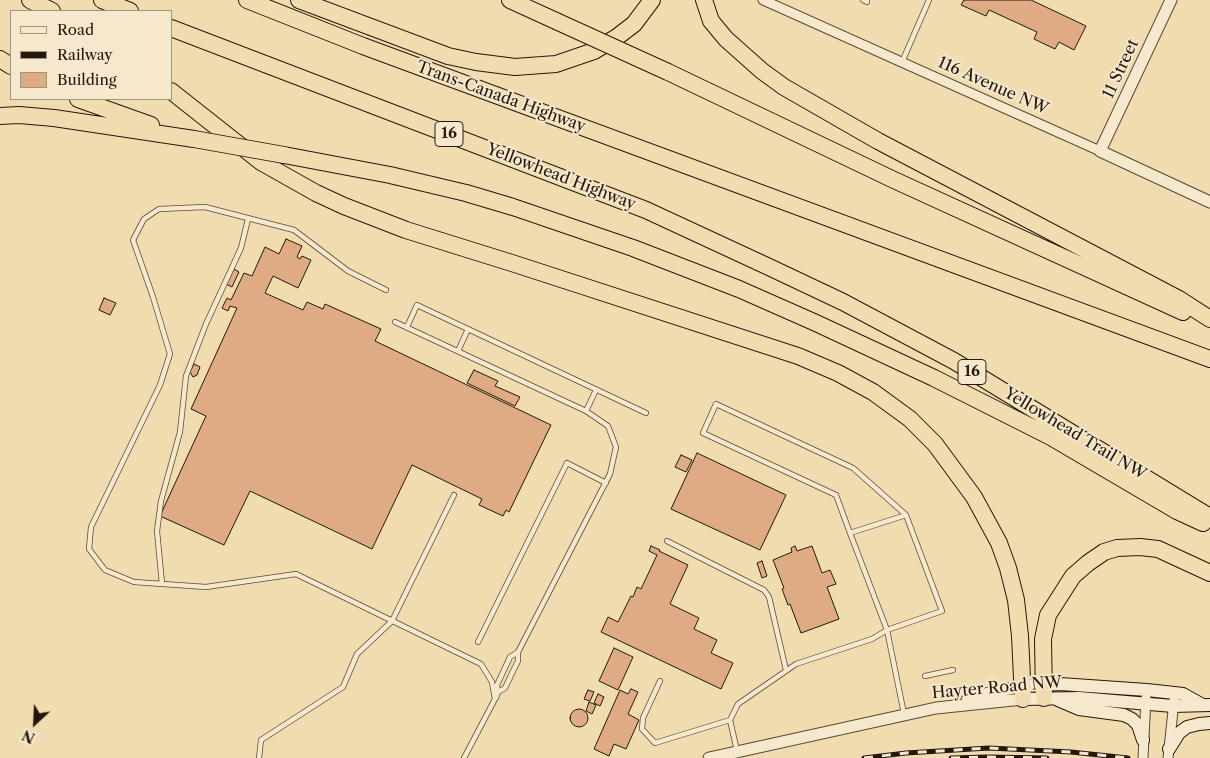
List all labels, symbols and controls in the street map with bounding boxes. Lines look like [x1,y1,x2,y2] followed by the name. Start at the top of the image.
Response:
[10,10,172,100] legend
[57,20,94,39] text: Road
[1099,36,1143,102] street label: 11 Street
[57,45,113,64] text: Railway
[935,53,1051,119] street label: 116 Avenue NW
[414,57,588,137] street label: Trans-Canada Highway
[57,70,117,89] text: Building
[435,122,463,146] road number: 16
[484,140,638,214] street label: Yellowhead Highway
[958,360,986,384] road number: 16
[1000,384,1150,484] street label: Yellowhead Trail NW
[931,673,1063,703] street label: Hayter Road NW
[10,698,60,748] north arrow
[19,726,38,747] text: N

